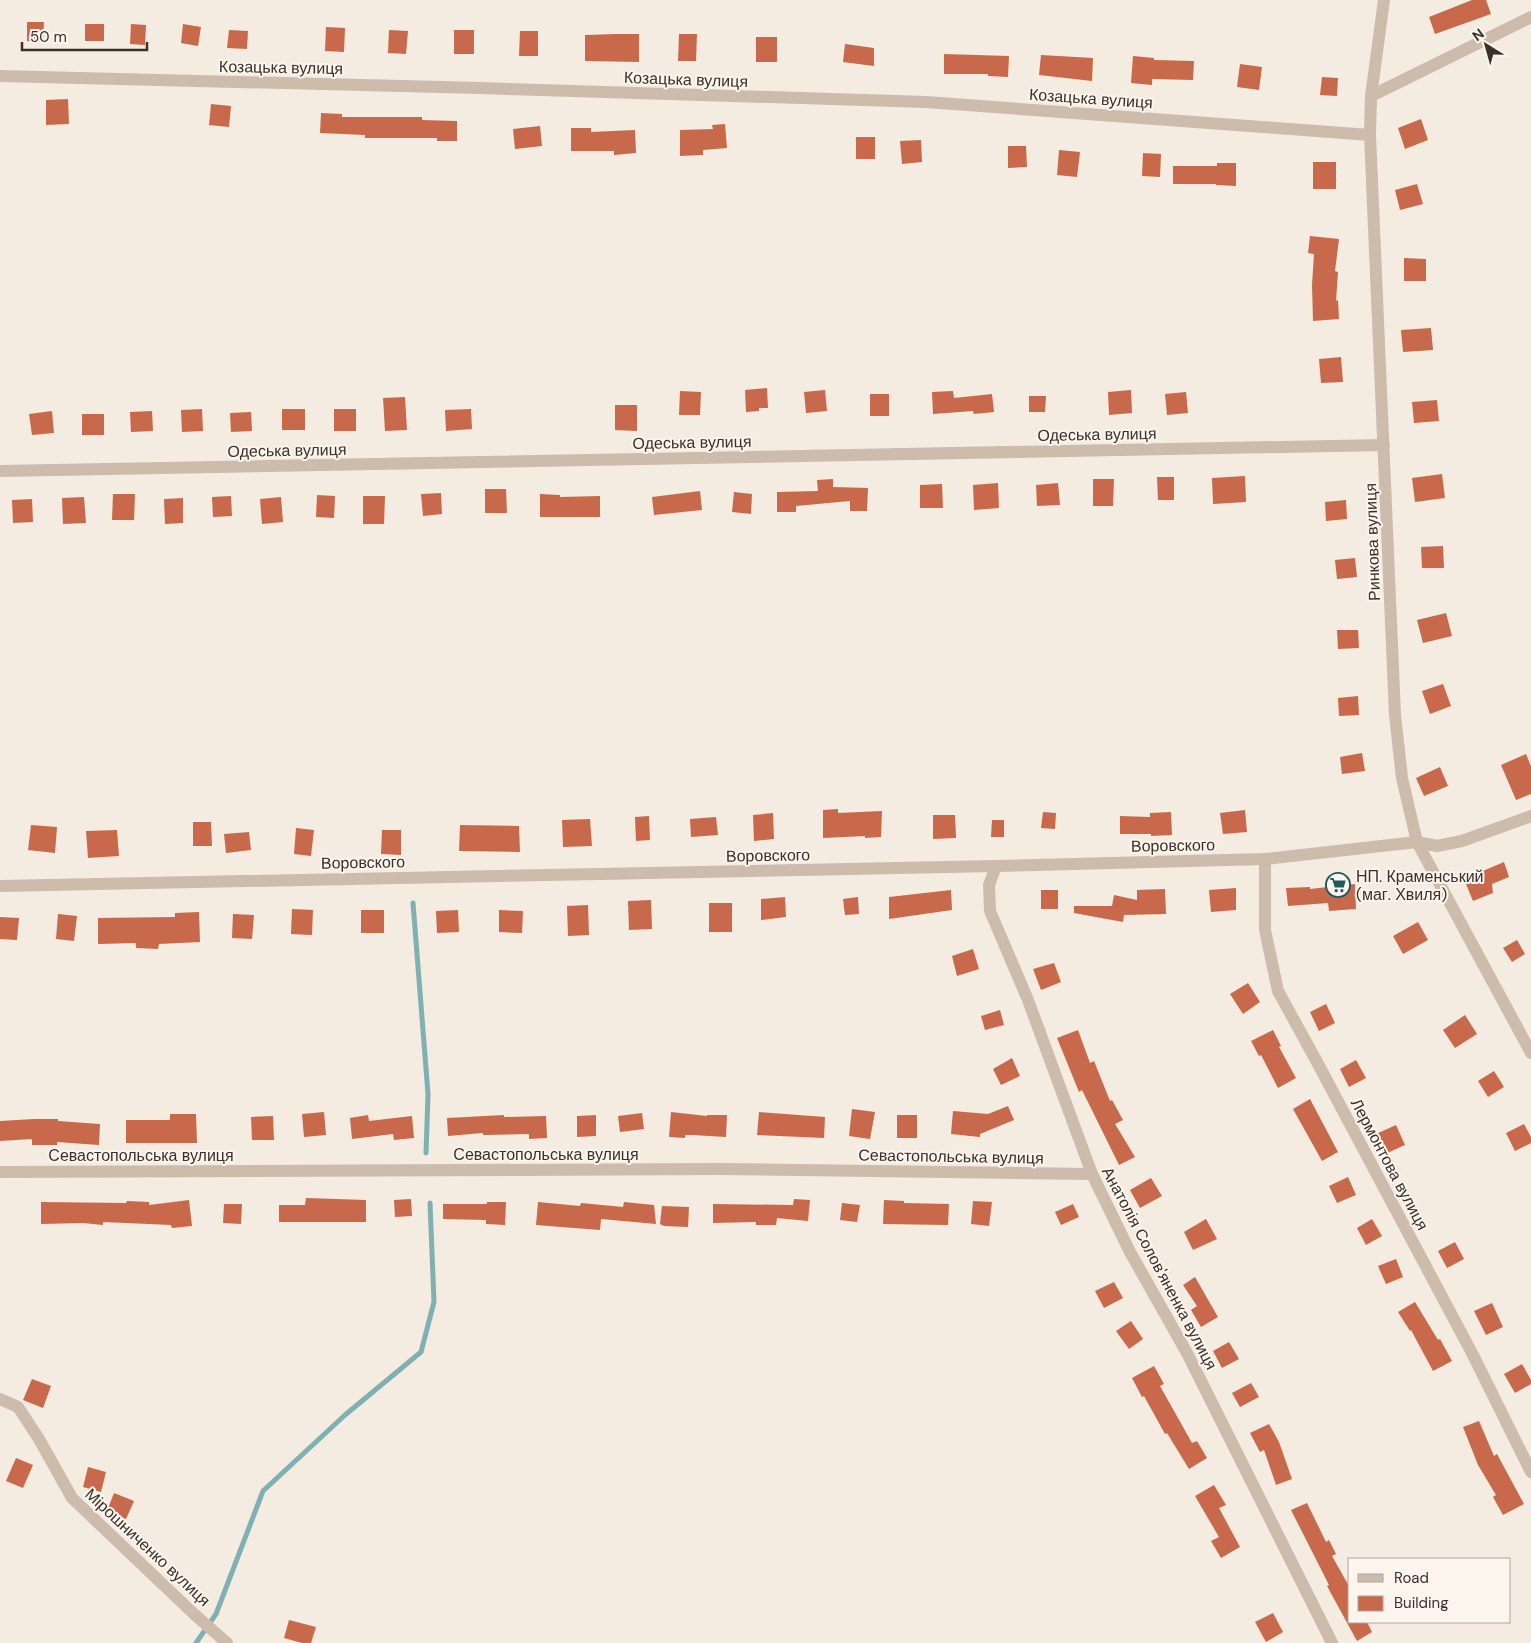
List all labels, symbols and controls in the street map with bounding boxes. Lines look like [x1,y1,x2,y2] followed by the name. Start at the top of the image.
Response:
[22,20,148,52] scale bar
[1461,20,1511,70] north arrow
[1469,24,1488,45] text: N
[30,27,67,47] text: 50 m
[219,56,343,79] street label: Козацька вулиця
[624,67,748,92] street label: Козацька вулиця
[1028,84,1154,113] street label: Козацька вулиця
[1037,423,1157,446] street label: Одеська вулиця
[632,431,752,454] street label: Одеська вулиця
[227,439,347,462] street label: Одеська вулиця
[1360,483,1385,601] street label: Ринкова вулиця
[1131,834,1215,857] street label: Воровского
[726,844,810,867] street label: Воровского
[321,851,405,874] street label: Воровского
[1356,866,1484,905] place label: НП. Краменський (маг. Хвиля)
[1325,872,1351,898] supermarket icon: НП. Краменський (маг. Хвиля)
[1346,1095,1433,1234] street label: Лермонтова вулиця
[453,1144,639,1165] street label: Севастопольська вулиця
[858,1144,1044,1169] street label: Севастопольська вулиця
[48,1145,234,1166] street label: Севастопольська вулиця
[1097,1163,1222,1373] street label: Анатолія Солов'яненка вулиця
[81,1484,215,1611] street label: Мірошниченко вулиця
[1348,1558,1511,1623] legend
[1394,1568,1429,1588] text: Road
[1394,1593,1449,1613] text: Building

